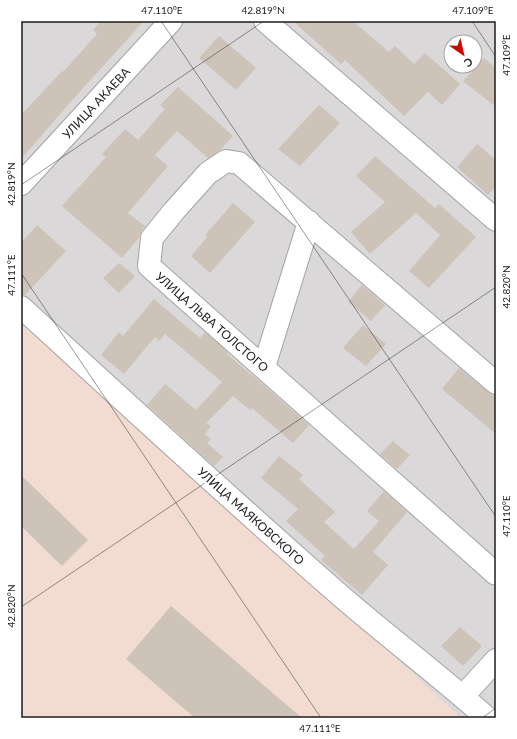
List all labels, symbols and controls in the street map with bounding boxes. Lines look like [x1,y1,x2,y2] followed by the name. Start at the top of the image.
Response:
[141,4,183,16] text: 47.110°E
[241,4,285,16] text: 42.819°N
[452,4,494,16] text: 47.109°E
[443,34,483,74] north arrow
[500,34,512,76] text: 47.109°E
[462,55,476,71] text: С
[59,64,134,142] street label: УЛИЦА АКАЕВА
[5,162,17,206] text: 42.819°N
[5,254,17,296] text: 47.111°E
[500,265,512,309] text: 42.820°N
[152,269,272,375] street label: УЛИЦА ЛЬВА ТОЛСТОГО
[195,464,308,568] street label: УЛИЦА МАЯКОВСКОГО
[500,495,512,537] text: 47.110°E
[5,584,17,628] text: 42.820°N
[299,722,341,734] text: 47.111°E

